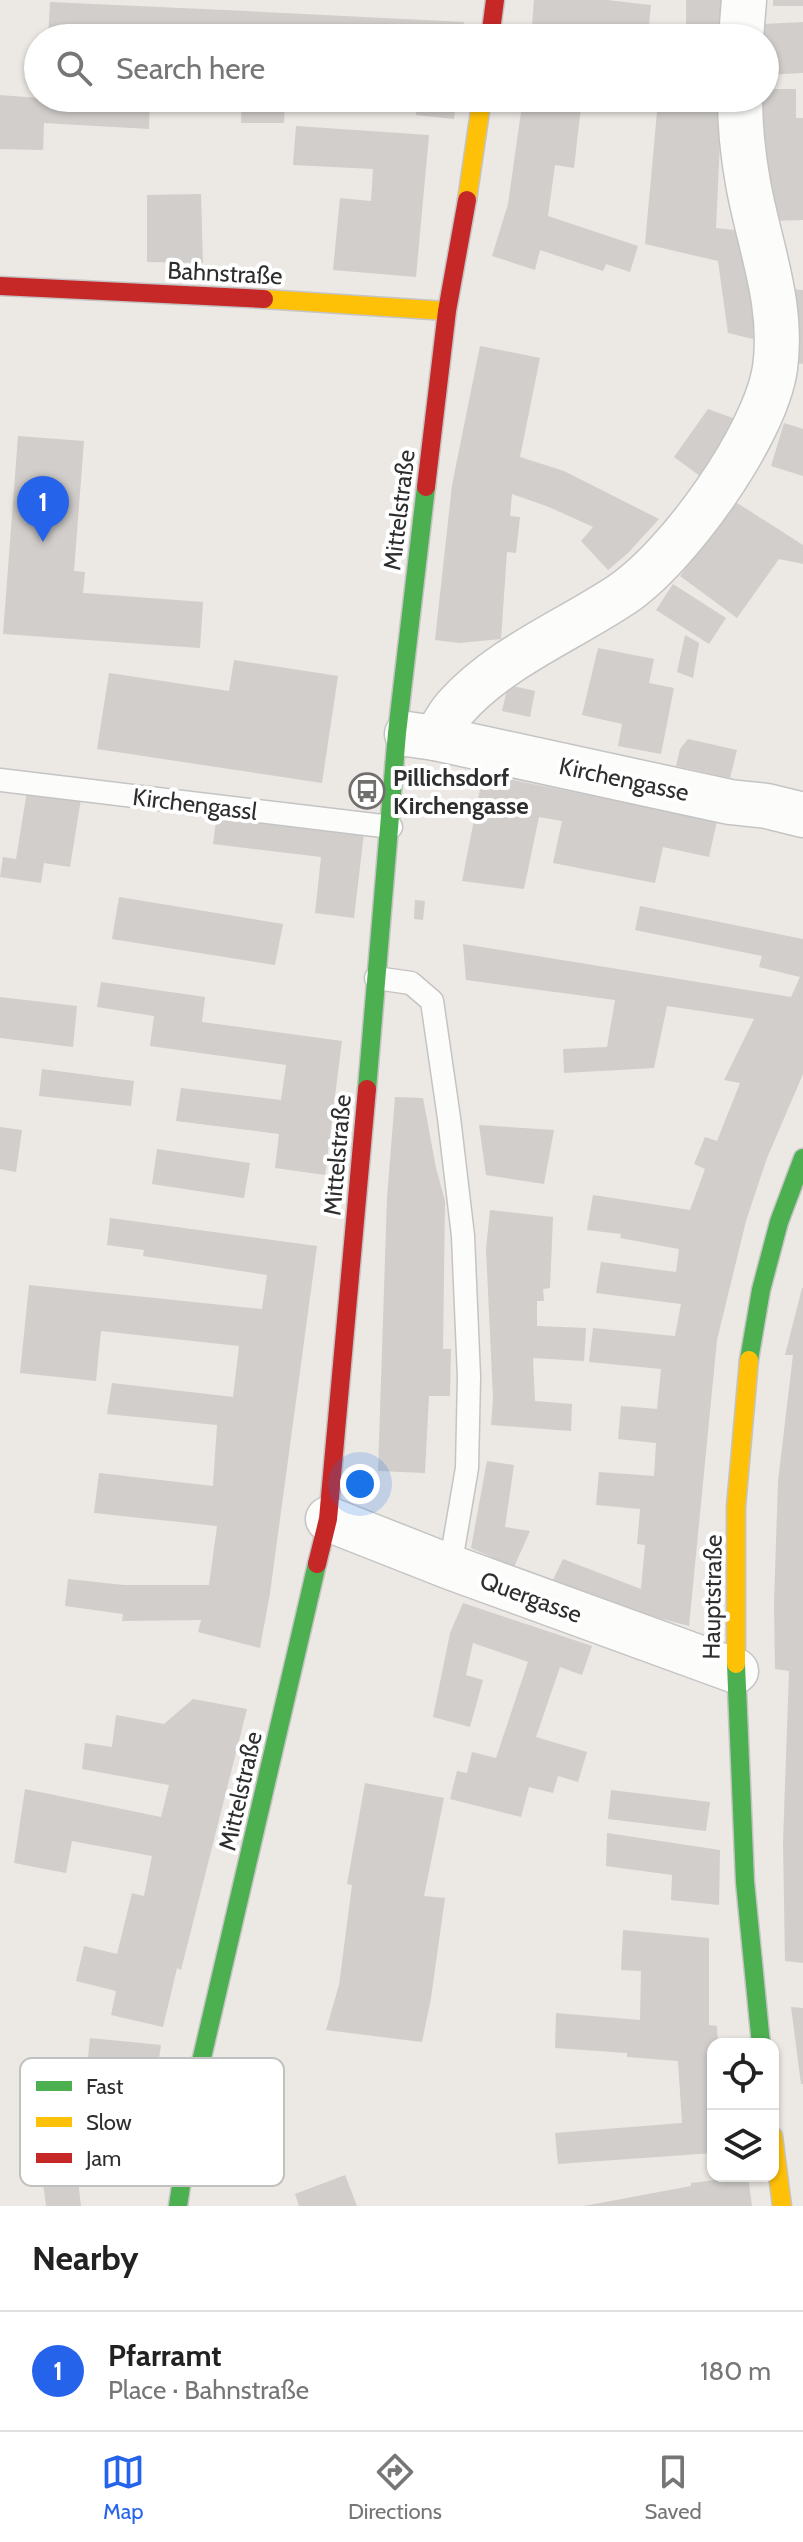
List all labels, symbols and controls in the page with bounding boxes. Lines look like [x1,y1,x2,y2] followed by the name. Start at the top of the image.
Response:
[24,24,779,112] search box
[52,46,96,90] icon: search
[116,50,265,87] text: Search here
[167,256,283,290] street label: Bahnstraße
[377,448,421,572] street label: Mittelstraße
[17,476,69,542] pin: 1
[557,751,691,807] street label: Kirchengasse
[393,763,529,820] place label: Pillichsdorf Kirchengasse
[348,772,386,810] bus stop icon: Pillichsdorf Kirchengasse
[131,782,259,826] street label: Kirchengassl
[317,1093,357,1217] street label: Mittelstraße
[340,1464,380,1504] your location
[696,1534,728,1660] street label: Hauptstraße
[476,1565,586,1629] street label: Quergasse
[212,1729,268,1853] street label: Mittelstraße
[707,2038,779,2182] map controls
[707,2038,779,2110] button: locate
[20,2058,284,2186] legend
[86,2073,124,2100] text: Fast
[86,2109,132,2136] text: Slow
[707,2110,779,2182] button: layers
[85,2145,121,2172] text: Jam
[32,2237,139,2279] text: Nearby
[108,2337,222,2374] text: Pfarramt
[53,2355,63,2387] text: 1
[700,2355,771,2387] text: 180 m
[108,2374,309,2406] text: Place · Bahnstraße
[101,2450,145,2525] tab: Map
[348,2450,442,2525] tab: Directions
[645,2450,702,2525] tab: Saved

